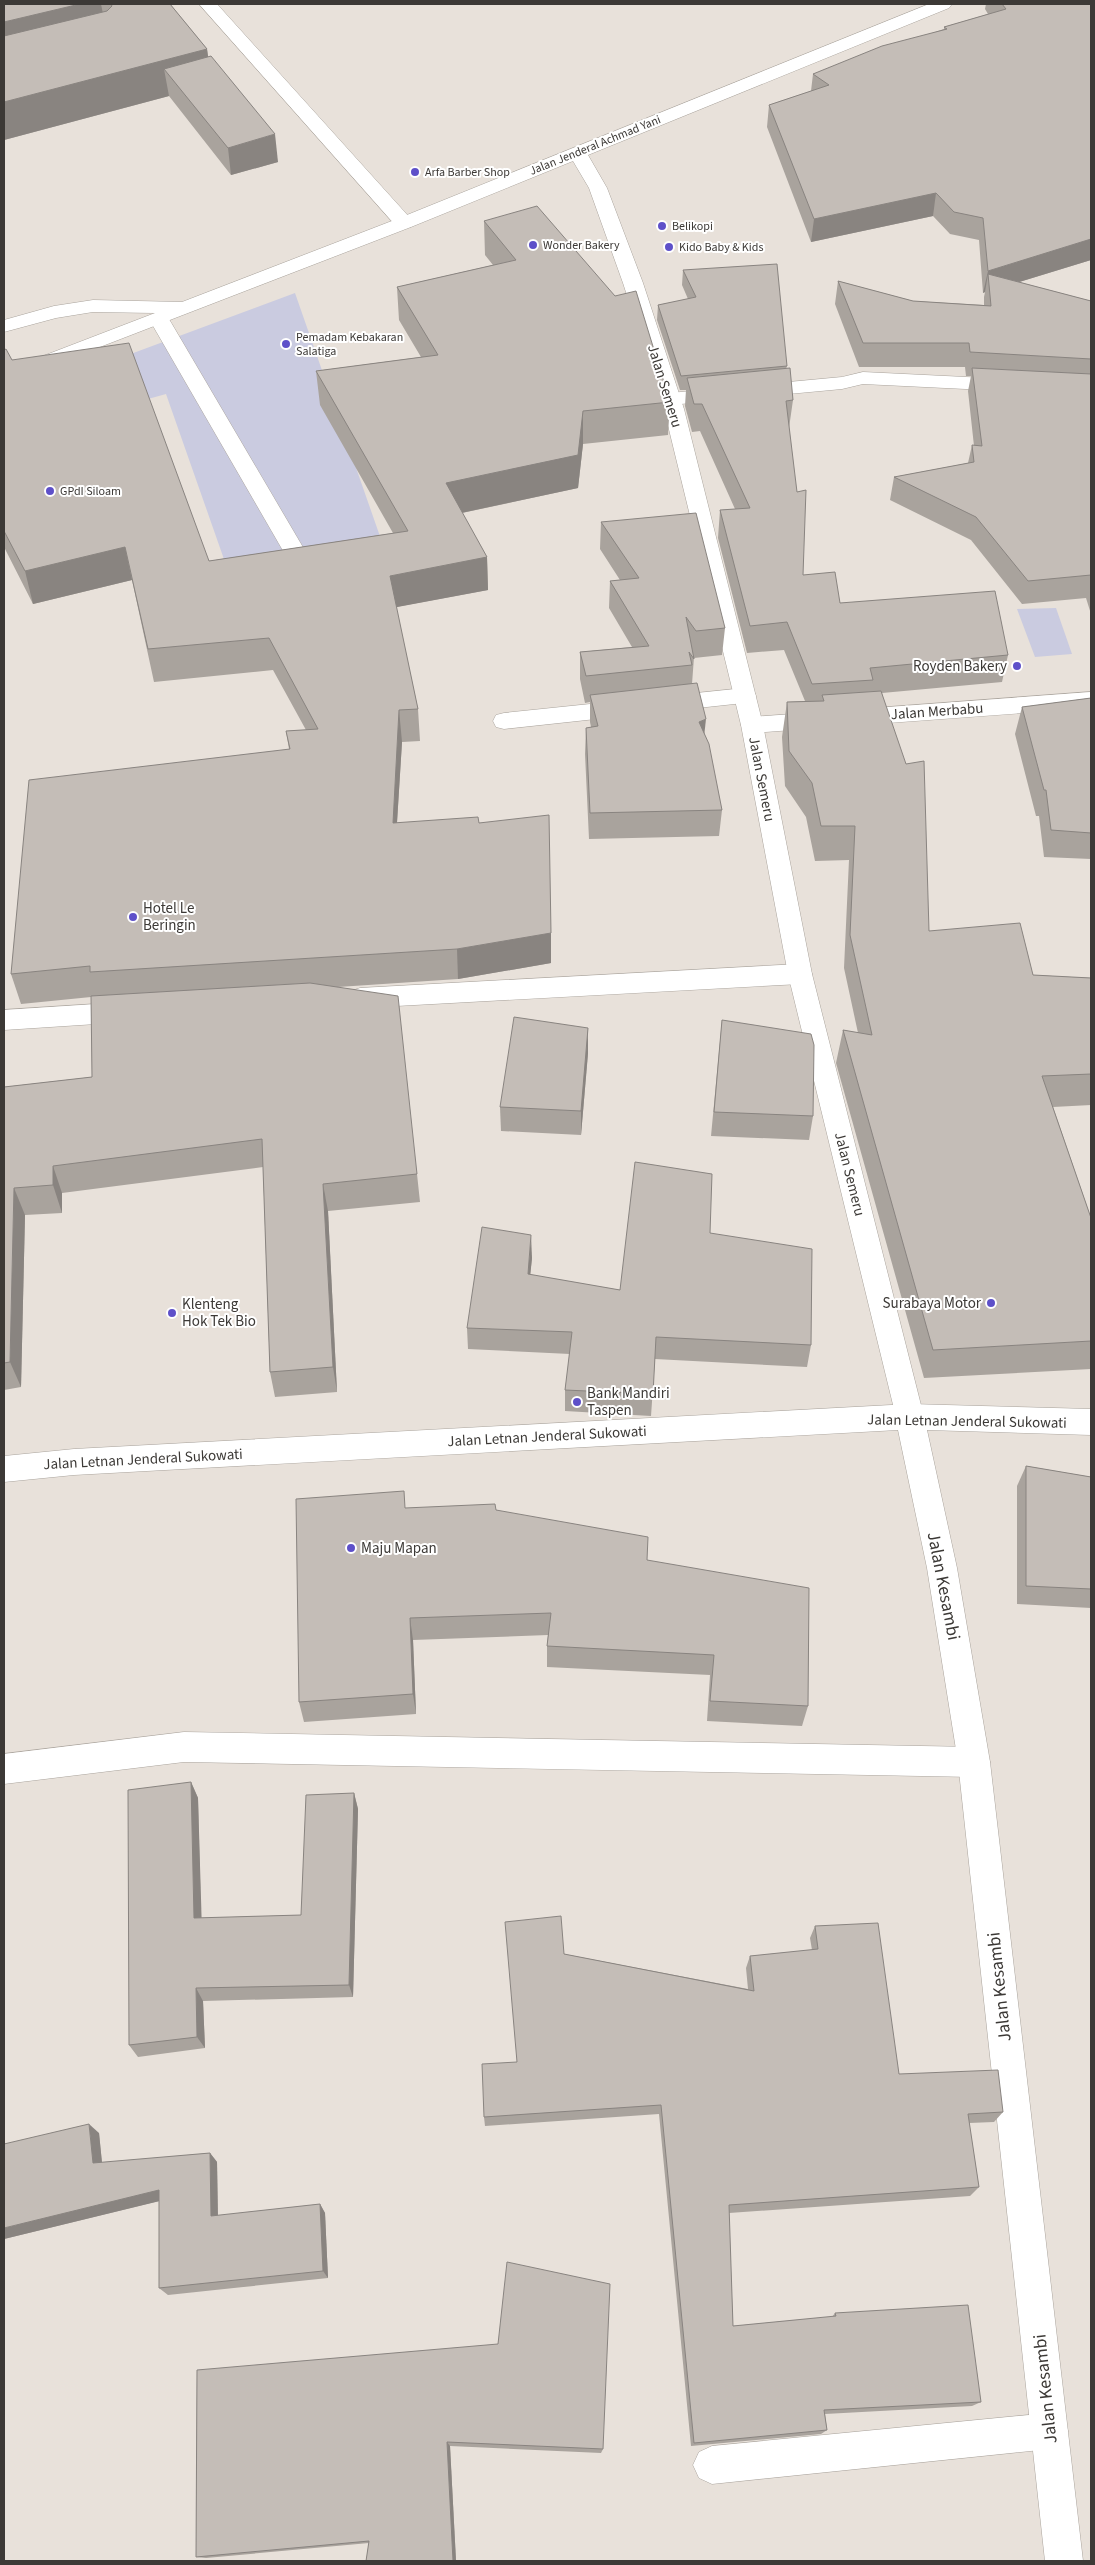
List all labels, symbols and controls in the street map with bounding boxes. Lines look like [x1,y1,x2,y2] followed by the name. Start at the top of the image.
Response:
[527,111,663,180] street label: Jalan Jenderal Achmad Yani
[425,164,510,181] place label: Arfa Barber Shop
[409,166,421,178] marker: Arfa Barber Shop
[672,218,713,235] place label: Belikopi
[656,220,668,232] marker: Belikopi
[543,237,620,254] place label: Wonder Bakery
[527,239,539,251] marker: Wonder Bakery
[679,239,763,256] place label: Kido Baby & Kids
[663,241,675,253] marker: Kido Baby & Kids
[296,329,403,360] place label: Pemadam Kebakaran Salatiga
[280,338,292,350] marker: Pemadam Kebakaran Salatiga
[642,342,687,430] street label: Jalan Semeru
[60,483,121,500] place label: GPdI Siloam
[44,485,56,497] marker: GPdI Siloam
[913,656,1007,677] place label: Royden Bakery
[1011,660,1023,672] marker: Royden Bakery
[890,698,984,725] street label: Jalan Merbabu
[743,735,780,823] street label: Jalan Semeru
[143,898,196,936] place label: Hotel Le Beringin
[127,911,139,923] marker: Hotel Le Beringin
[829,1130,870,1218] street label: Jalan Semeru
[883,1293,982,1314] place label: Surabaya Motor
[182,1294,256,1332] place label: Klenteng Hok Tek Bio
[985,1297,997,1309] marker: Surabaya Motor
[166,1307,178,1319] marker: Klenteng Hok Tek Bio
[587,1383,670,1421] place label: Bank Mandiri Taspen
[571,1396,583,1408] marker: Bank Mandiri Taspen
[867,1409,1067,1434] street label: Jalan Letnan Jenderal Sukowati
[447,1421,647,1452] street label: Jalan Letnan Jenderal Sukowati
[43,1444,243,1475] street label: Jalan Letnan Jenderal Sukowati
[921,1530,966,1642] street label: Jalan Kesambi
[361,1538,437,1559] place label: Maju Mapan
[345,1542,357,1554] marker: Maju Mapan
[981,1931,1018,2043] street label: Jalan Kesambi
[1027,2333,1064,2445] street label: Jalan Kesambi

